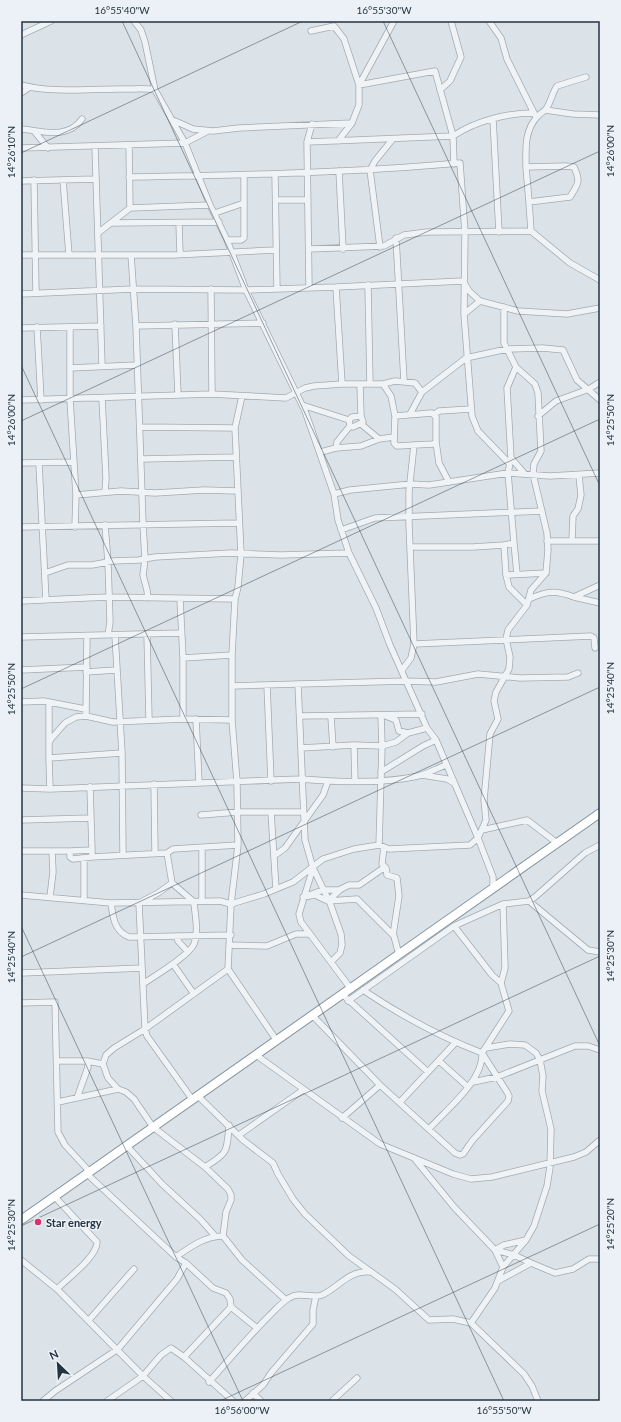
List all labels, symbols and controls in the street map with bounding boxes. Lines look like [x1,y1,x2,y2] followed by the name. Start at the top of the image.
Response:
[94,4,150,16] text: 16°55'40"W
[356,4,412,16] text: 16°55'30"W
[604,125,616,177] text: 14°26'00"N
[5,126,17,178] text: 14°26'10"N
[5,394,17,446] text: 14°26'00"N
[604,394,616,446] text: 14°25'50"N
[604,662,616,714] text: 14°25'40"N
[5,663,17,715] text: 14°25'50"N
[604,930,616,982] text: 14°25'30"N
[5,931,17,983] text: 14°25'40"N
[604,1198,616,1250] text: 14°25'20"N
[5,1199,17,1251] text: 14°25'30"N
[46,1216,102,1229] place label: Star energy
[33,1217,43,1227] marker: Star energy
[38,1344,78,1384] north arrow
[47,1347,60,1362] text: N
[214,1404,270,1416] text: 16°56'00"W
[476,1404,532,1416] text: 16°55'50"W

